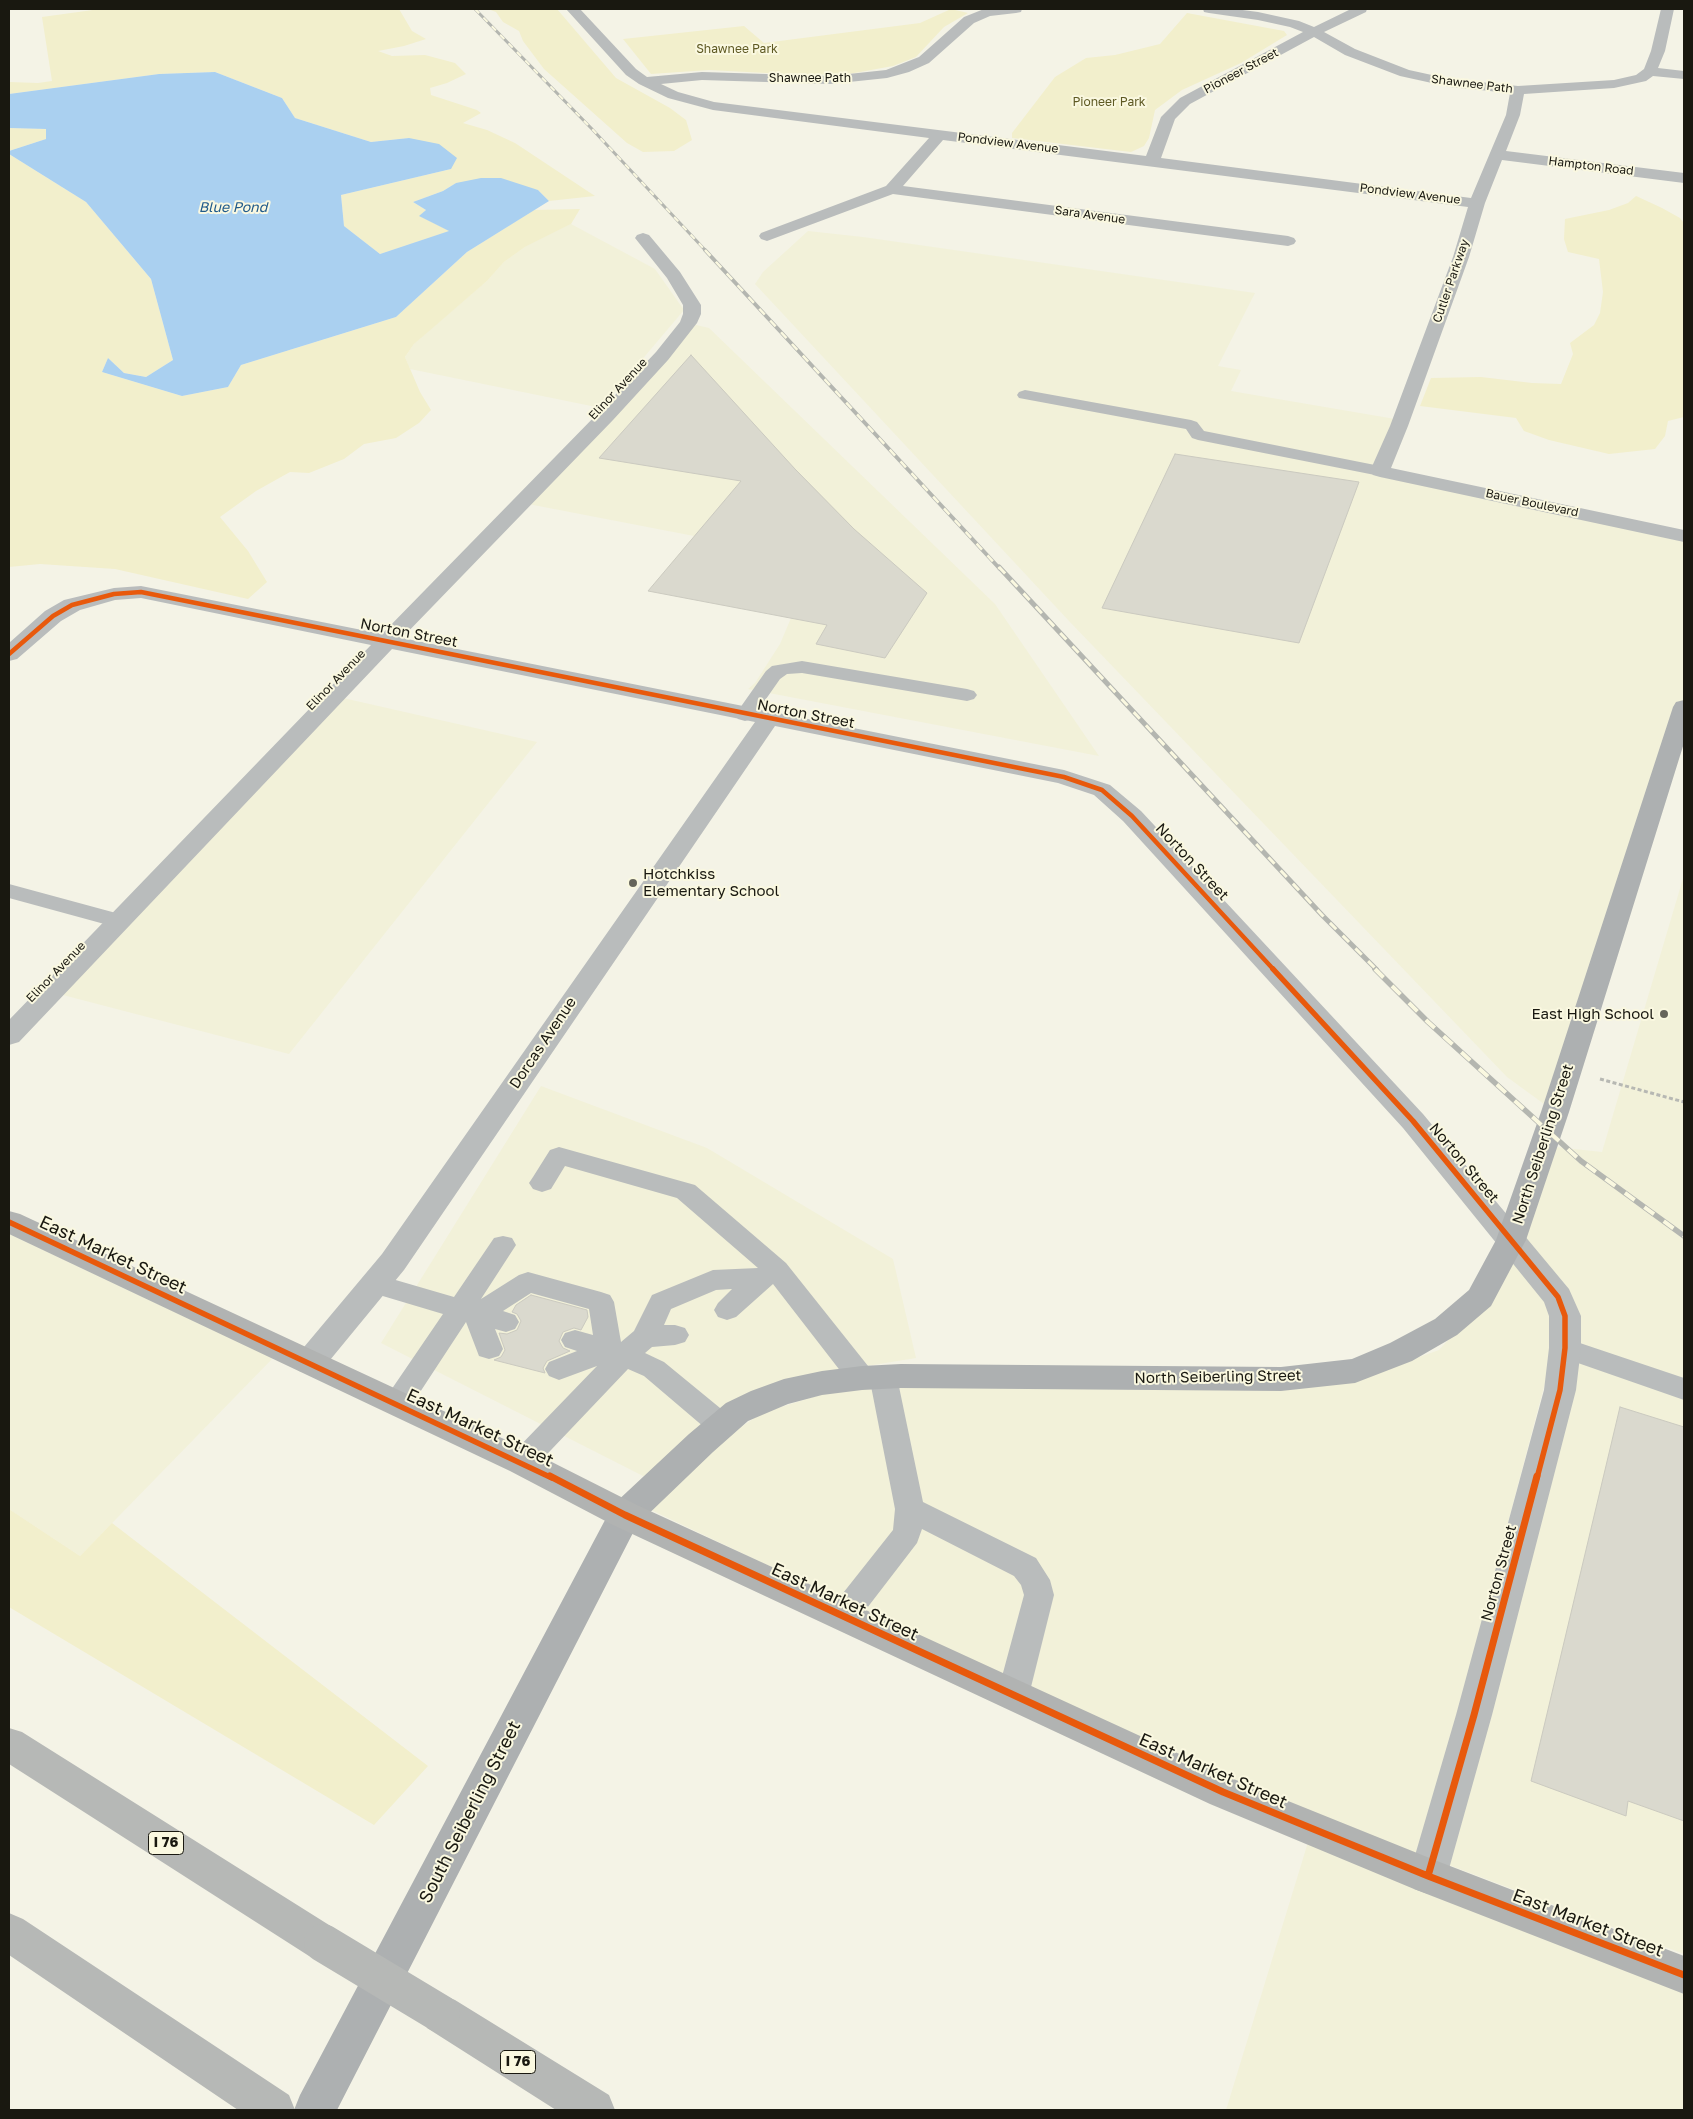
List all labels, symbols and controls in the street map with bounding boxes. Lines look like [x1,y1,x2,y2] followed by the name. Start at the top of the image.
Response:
[696,42,778,56] park label: Shawnee Park
[1201,45,1281,97] street label: Pioneer Street
[769,71,851,85] street label: Shawnee Path
[1430,72,1514,96] street label: Shawnee Path
[1072,95,1146,109] park label: Pioneer Park
[957,130,1059,156] street label: Pondview Avenue
[1548,154,1634,178] street label: Hampton Road
[1359,181,1461,207] street label: Pondview Avenue
[199,200,267,216] water label: Blue Pond
[1054,203,1126,227] street label: Sara Avenue
[1430,237,1472,325] street label: Cutler Parkway
[586,355,650,423] street label: Elinor Avenue
[1484,486,1580,520] street label: Bauer Boulevard
[359,615,459,651] street label: Norton Street
[303,647,369,713] street label: Elinor Avenue
[756,696,856,732] street label: Norton Street
[1152,820,1232,904] street label: Norton Street
[643,865,779,900] place label: Hotchkiss Elementary School
[627,877,639,889] marker: Hotchkiss Elementary School
[23,939,89,1005] street label: Elinor Avenue
[506,994,580,1092] street label: Dorcas Avenue
[1531,1005,1654,1023] place label: East High School
[1658,1008,1670,1020] marker: East High School
[1509,1062,1577,1226] street label: North Seiberling Street
[1425,1119,1503,1207] street label: Norton Street
[36,1211,190,1299] street label: East Market Street
[1134,1367,1302,1387] street label: North Seiberling Street
[403,1384,557,1472] street label: East Market Street
[1478,1523,1520,1623] street label: Norton Street
[768,1558,922,1646] street label: East Market Street
[415,1717,525,1907] street label: South Seiberling Street
[1135,1729,1291,1813] street label: East Market Street
[148,1832,184,1855] road number: I 76
[1509,1884,1667,1962] street label: East Market Street
[500,2050,536,2074] road number: I 76

